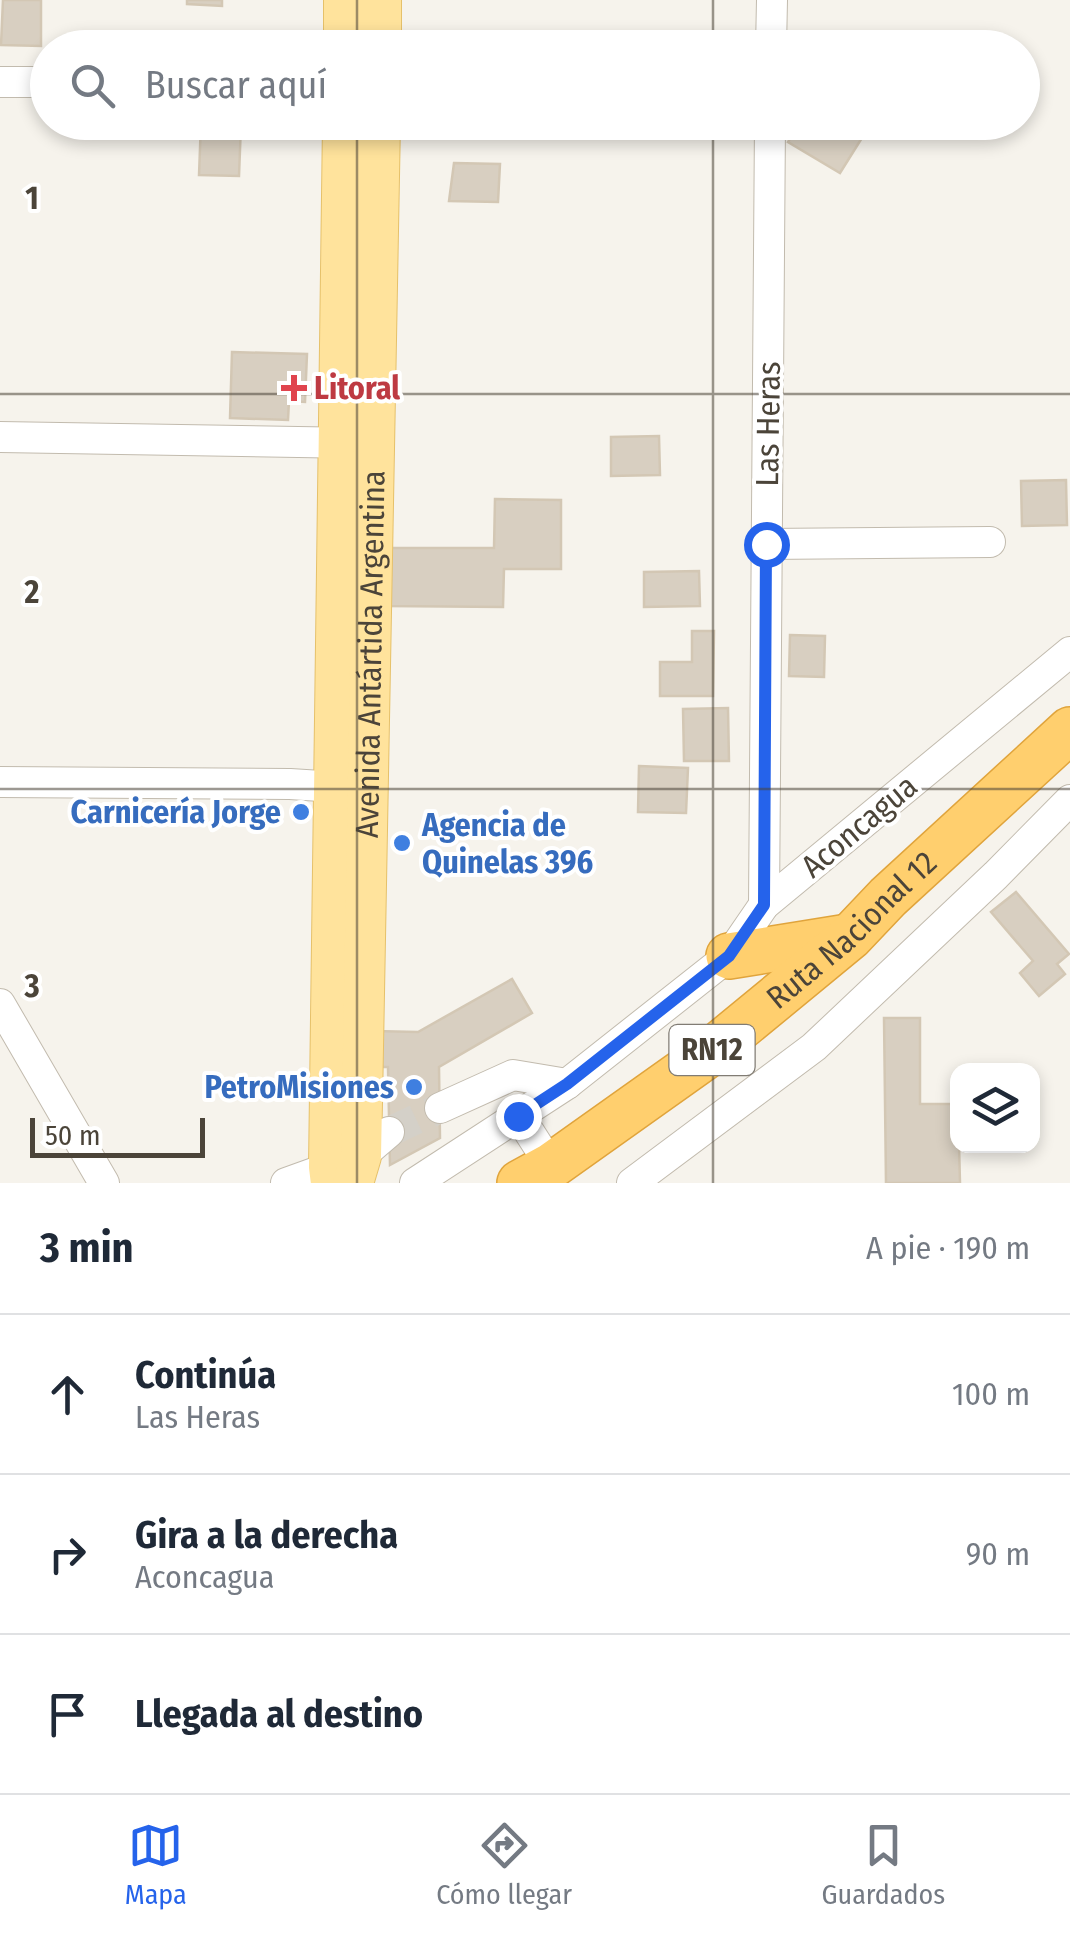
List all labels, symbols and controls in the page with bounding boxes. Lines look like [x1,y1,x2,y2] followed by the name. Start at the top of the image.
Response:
[30,30,1040,140] search box
[65,58,120,113] icon: search
[145,62,327,108] text: Buscar aquí
[25,179,39,217] text: 1
[748,361,788,487] street label: Las Heras
[314,369,400,407] place label: Litoral
[283,377,305,399] marker: Litoral
[348,470,393,838] street label: Avenida Antártida Argentina
[744,522,790,568] route start
[24,573,40,611] text: 2
[793,767,925,885] street label: Aconcagua
[71,793,281,831] place label: Carnicería Jorge
[290,801,312,823] marker: Carnicería Jorge
[421,806,593,881] place label: Agencia de Quinelas 396
[391,832,413,854] marker: Agencia de Quinelas 396
[759,843,944,1017] street label: Ruta Nacional 12
[23,967,40,1005] text: 3
[670,1025,754,1075] road number: RN12
[950,1063,1040,1153] map controls
[950,1063,1040,1153] button: layers
[204,1068,394,1106] place label: PetroMisiones
[403,1076,425,1098] marker: PetroMisiones
[496,1094,542,1140] route end
[30,1113,205,1158] scale bar
[45,1119,101,1152] text: 50 m
[40,1223,134,1273] text: 3 min
[866,1229,1030,1267] text: A pie · 190 m
[135,1352,276,1398] text: Continúa
[40,1367,95,1422] icon: ahead
[952,1375,1030,1413] text: 100 m
[135,1398,260,1436] text: Las Heras
[135,1512,398,1558] text: Gira a la derecha
[40,1527,95,1582] icon: right
[966,1535,1030,1573] text: 90 m
[135,1558,275,1596] text: Aconcagua
[40,1687,95,1742] icon: arrive
[135,1691,423,1737] text: Llegada al destino
[125,1818,187,1911] tab: Mapa
[436,1818,572,1911] tab: Cómo llegar
[821,1818,945,1911] tab: Guardados

